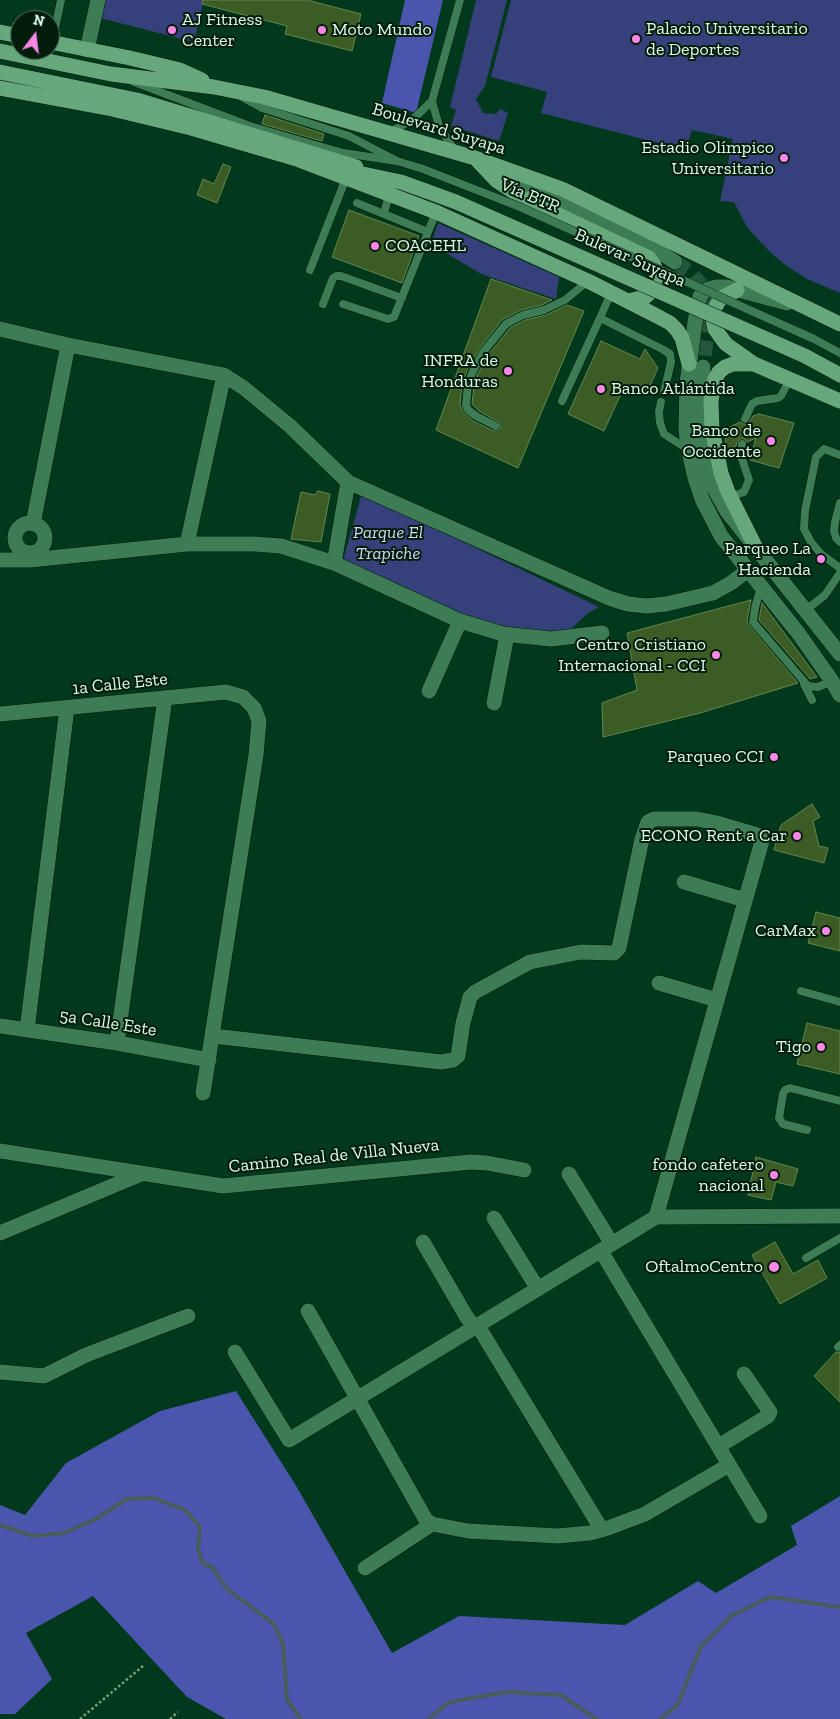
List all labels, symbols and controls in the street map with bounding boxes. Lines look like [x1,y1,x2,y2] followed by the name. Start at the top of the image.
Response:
[182,9,262,52] place label: AJ Fitness Center
[10,10,60,60] north arrow
[31,11,46,31] text: N
[646,18,808,60] place label: Palacio Universitario de Deportes
[332,19,432,41] place label: Moto Mundo
[166,24,178,36] marker: AJ Fitness Center
[316,24,328,36] marker: Moto Mundo
[630,33,642,45] marker: Palacio Universitario de Deportes
[370,98,508,160] street label: Boulevard Suyapa
[641,137,774,180] place label: Estadio Olímpico Universitario
[778,152,790,164] marker: Estadio Olímpico Universitario
[497,174,563,218] street label: Vía BTR
[571,224,689,292] street label: Bulevar Suyapa
[385,235,466,257] place label: COACEHL
[369,240,381,252] marker: COACEHL
[421,350,498,392] place label: INFRA de Honduras
[502,365,514,377] marker: INFRA de Honduras
[611,378,735,400] place label: Banco Atlántida
[595,383,607,395] marker: Banco Atlántida
[682,420,761,462] place label: Banco de Occidente
[765,435,777,447] marker: Banco de Occidente
[353,522,423,564] park label: Parque El Trapiche
[725,538,811,580] place label: Parqueo La Hacienda
[815,553,827,565] marker: Parqueo La Hacienda
[558,634,706,676] place label: Centro Cristiano Internacional - CCI
[710,649,722,661] marker: Centro Cristiano Internacional - CCI
[71,668,169,700] street label: 1a Calle Este
[667,746,764,768] place label: Parqueo CCI
[768,751,780,763] marker: Parqueo CCI
[641,825,787,847] place label: ECONO Rent a Car
[791,830,803,842] marker: ECONO Rent a Car
[755,920,816,942] place label: CarMax
[820,925,832,937] marker: CarMax
[58,1005,158,1041] street label: 5a Calle Este
[776,1036,811,1058] place label: Tigo
[815,1041,827,1053] marker: Tigo
[228,1134,440,1178] street label: Camino Real de Villa Nueva
[653,1154,764,1196] place label: fondo cafetero nacional
[768,1169,780,1181] marker: fondo cafetero nacional
[645,1256,763,1278] place label: OftalmoCentro
[767,1260,781,1274] marker: OftalmoCentro

